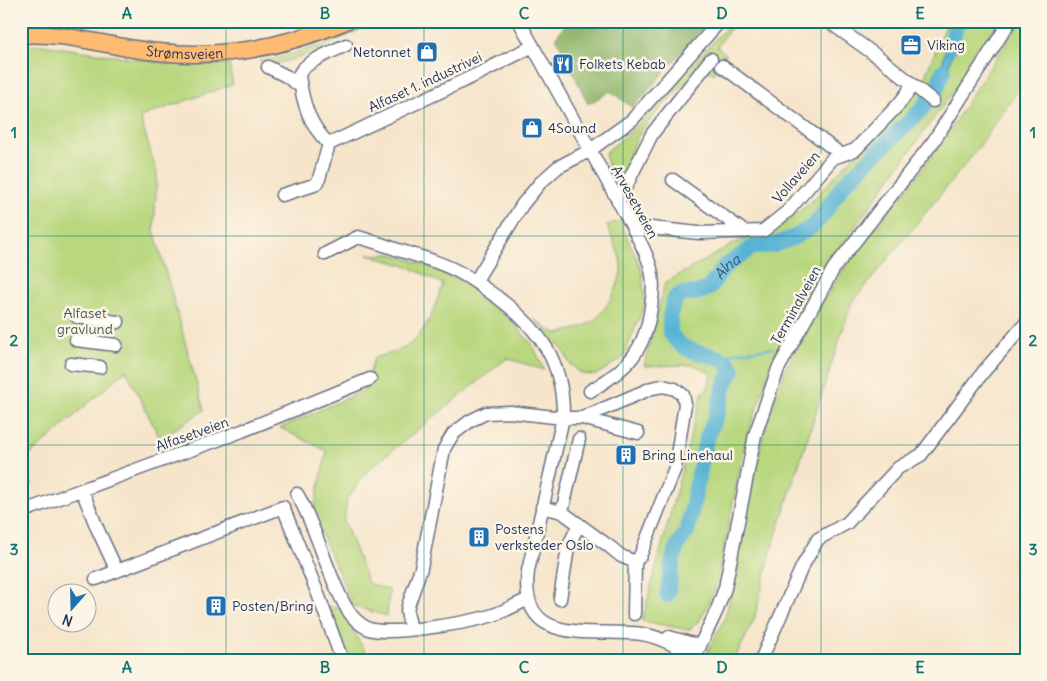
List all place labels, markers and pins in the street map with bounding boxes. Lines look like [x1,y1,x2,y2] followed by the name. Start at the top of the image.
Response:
[899,33,923,57] office icon: Viking
[927,36,965,54] place label: Viking
[415,40,439,64] shop icon: Netonnet
[353,43,411,61] place label: Netonnet
[551,52,575,76] restaurant icon: Folkets Kebab
[579,55,666,73] place label: Folkets Kebab
[520,116,544,140] shop icon: 4Sound
[548,119,596,137] place label: 4Sound
[614,443,638,467] building icon: Bring Linehaul
[642,446,733,464] place label: Bring Linehaul
[495,520,594,554] place label: Postens verksteder Oslo
[467,525,491,549] building icon: Postens verksteder Oslo
[204,594,228,618] building icon: Posten/Bring
[232,597,314,615] place label: Posten/Bring

